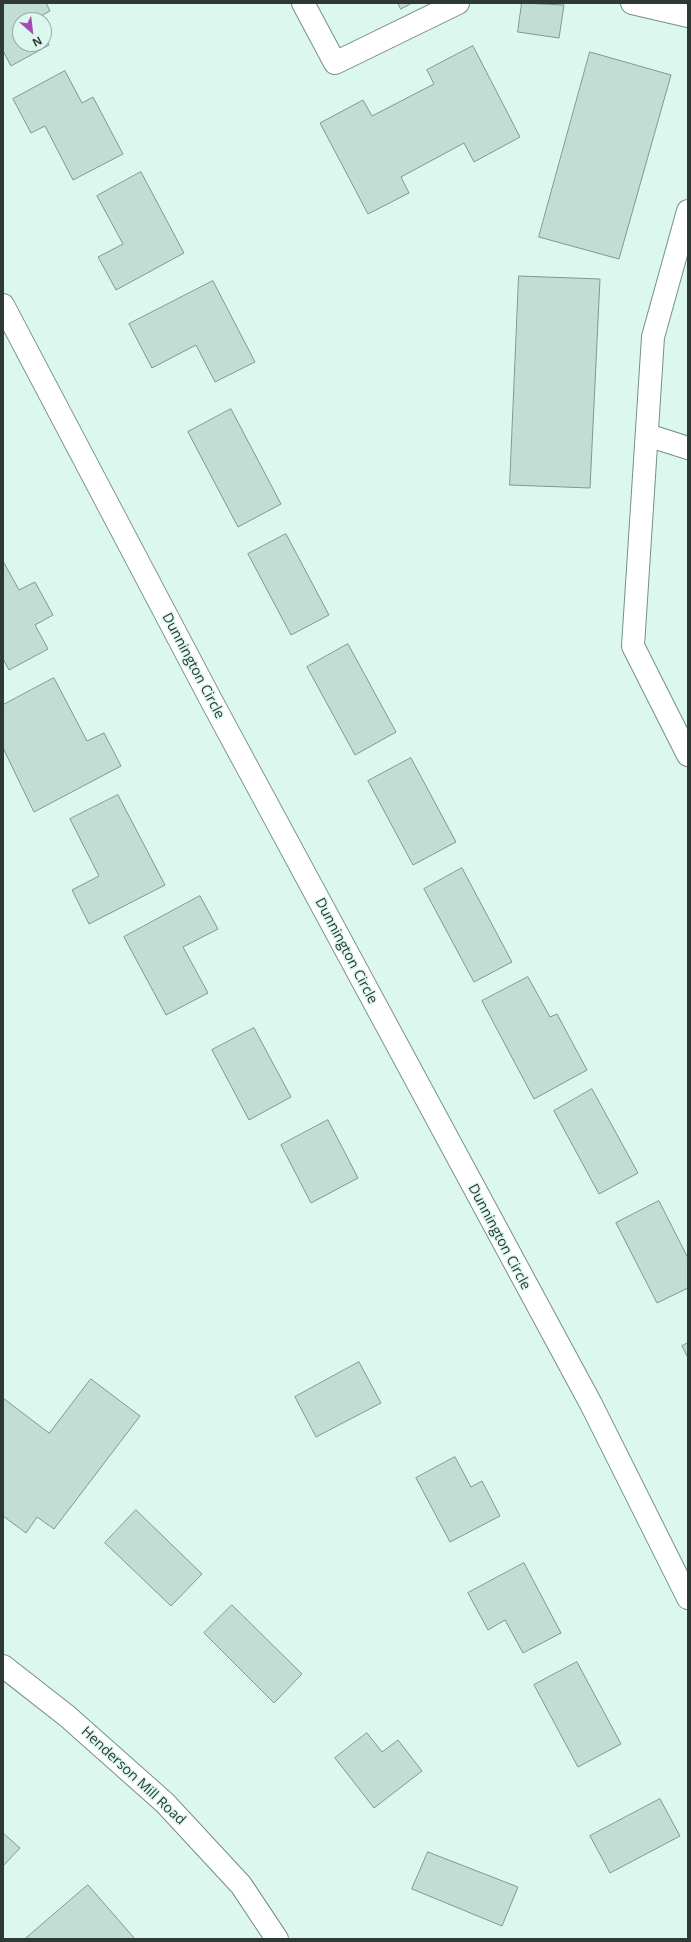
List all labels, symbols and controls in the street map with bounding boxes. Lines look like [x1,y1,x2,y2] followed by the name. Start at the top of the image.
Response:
[12,12,52,52] north arrow
[30,33,45,51] text: N
[158,610,228,722] street label: Dunnington Circle
[311,895,381,1007] street label: Dunnington Circle
[464,1181,534,1293] street label: Dunnington Circle
[77,1723,189,1829] street label: Henderson Mill Road

